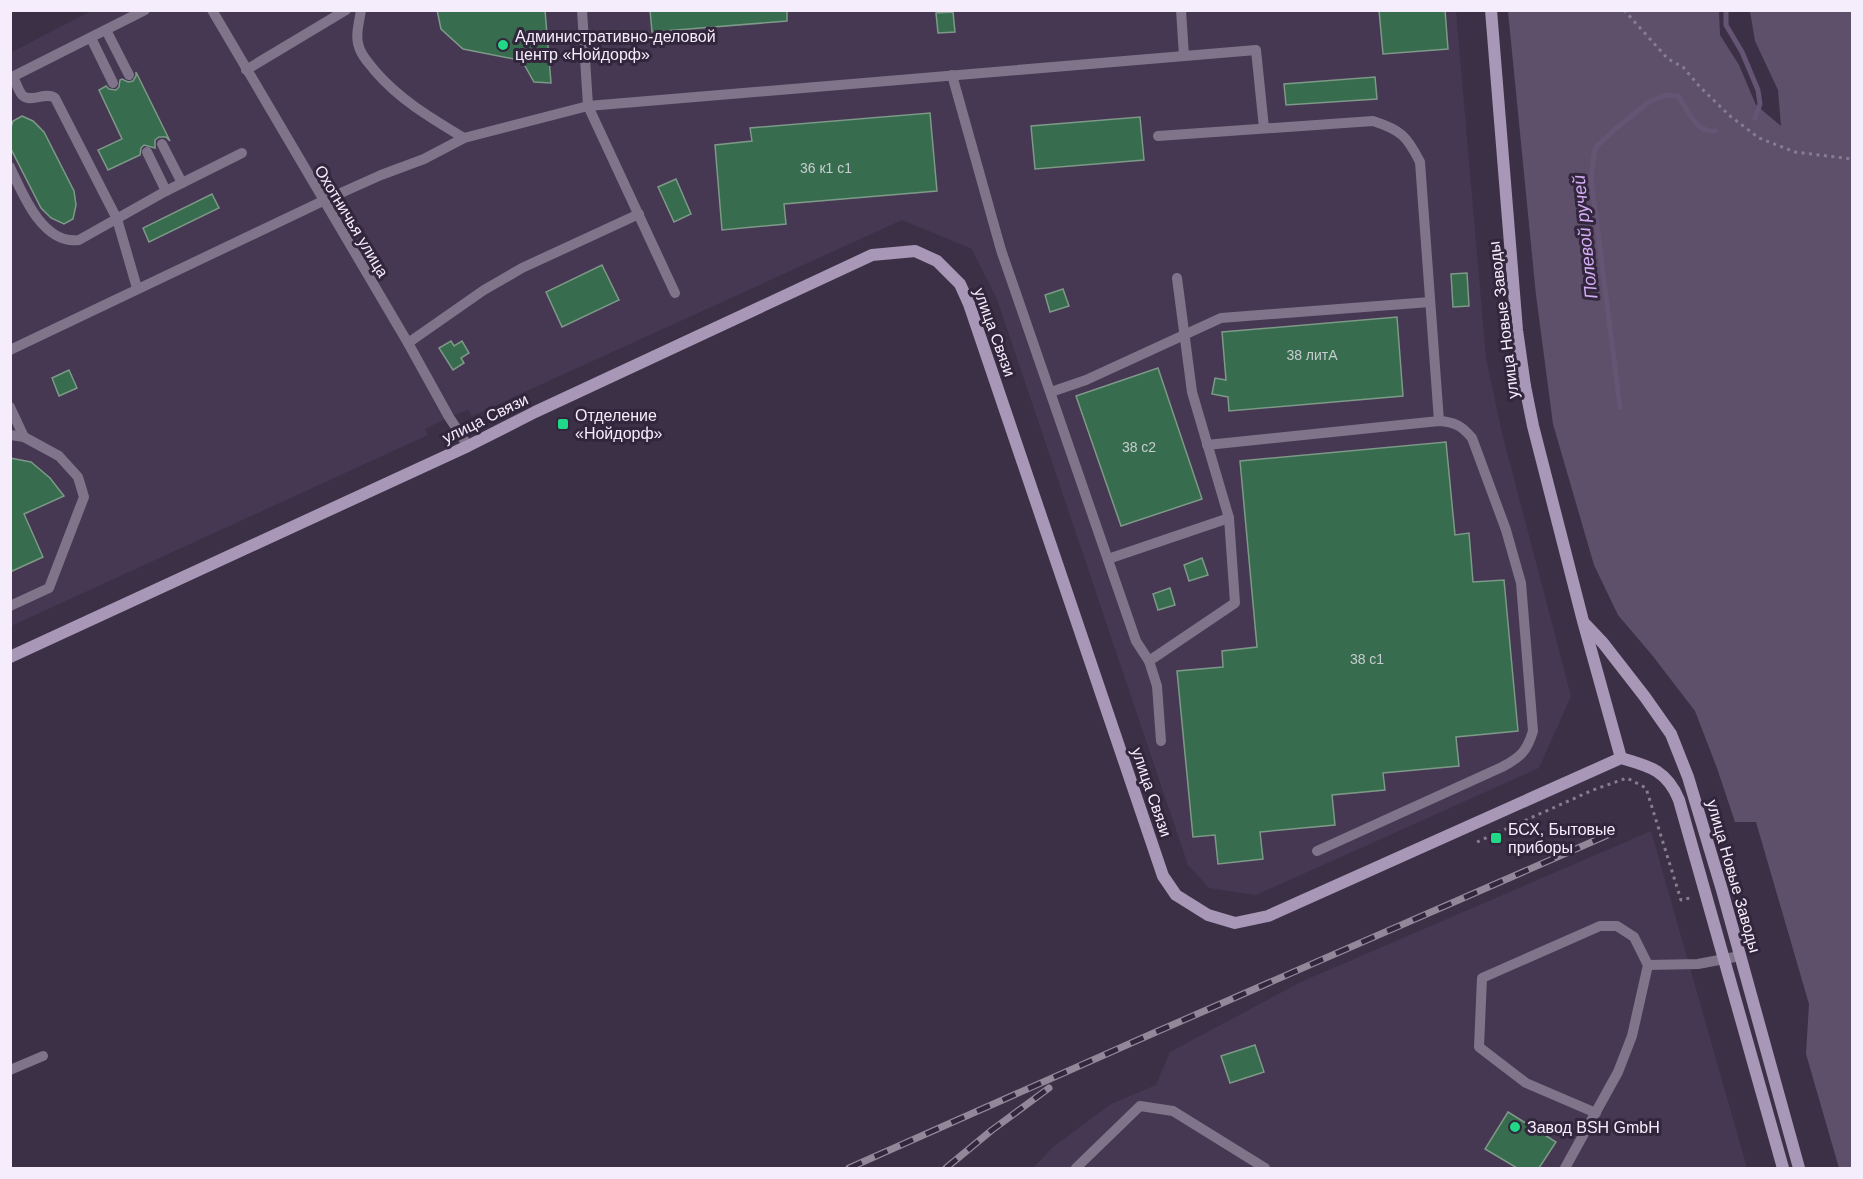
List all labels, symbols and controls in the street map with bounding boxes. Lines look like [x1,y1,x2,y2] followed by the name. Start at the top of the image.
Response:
[515,28,716,63] place label: Административно-деловой центр «Нойдорф»
[496,38,510,52] marker: Административно-деловой центр «Нойдорф»
[800,160,852,176] house number: 36 к1 с1
[311,162,392,280] street label: Охотничья улица
[1569,174,1601,300] water label: Полевой ручей
[1485,240,1522,400] street label: улица Новые Заводы
[971,285,1018,379] street label: улица Связи
[1286,347,1338,363] house number: 38 литА
[440,390,531,447] street label: улица Связи
[575,407,663,442] place label: Отделение «Нойдорф»
[556,417,570,431] marker: Отделение «Нойдорф»
[1122,439,1156,455] house number: 38 с2
[1350,651,1384,667] house number: 38 с1
[1128,745,1175,839] street label: улица Связи
[1704,798,1764,955] street label: улица Новые Заводы
[1508,821,1616,856] place label: БСХ, Бытовые приборы
[1489,831,1503,845] marker: БСХ, Бытовые приборы
[1527,1119,1660,1136] place label: Завод BSH GmbH
[1508,1120,1522,1134] marker: Завод BSH GmbH

